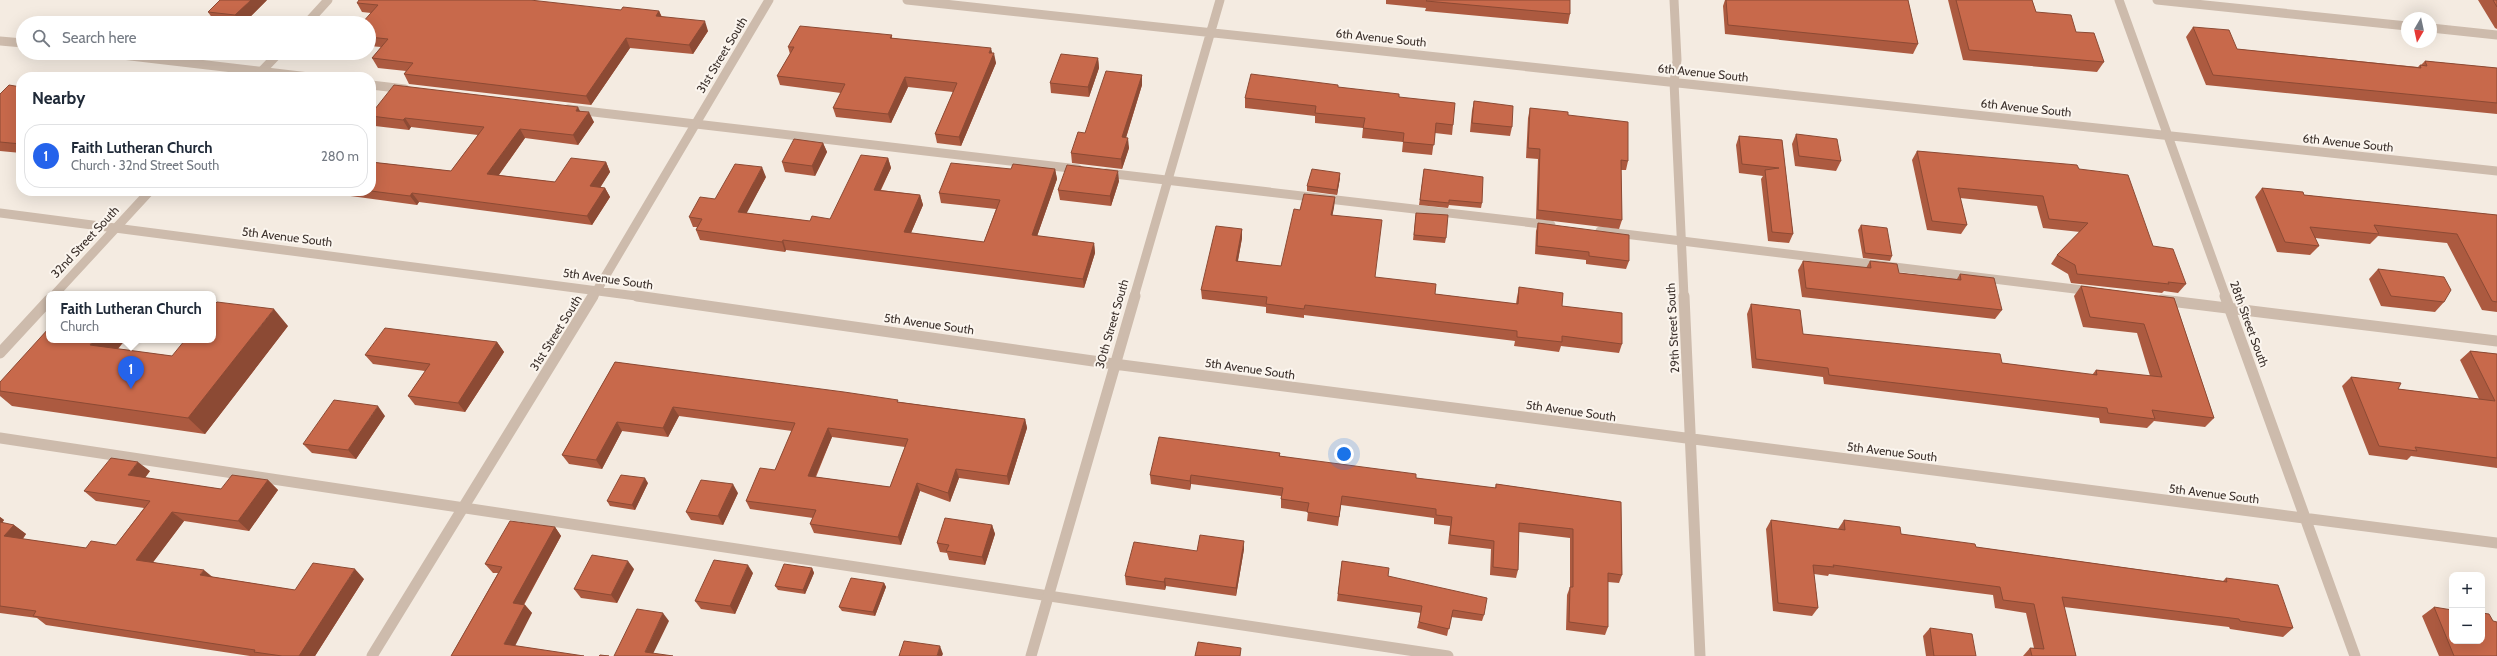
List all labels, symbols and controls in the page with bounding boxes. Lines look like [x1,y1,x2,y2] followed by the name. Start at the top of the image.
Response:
[2401,12,2437,48] north arrow
[693,14,750,96] street label: 31st Street South
[16,16,376,60] search box
[1335,25,1427,50] street label: 6th Avenue South
[30,27,52,49] icon: search
[62,29,137,47] text: Search here
[1657,60,1749,85] street label: 6th Avenue South
[32,88,85,108] text: Nearby
[1980,95,2072,120] street label: 6th Avenue South
[2302,130,2394,155] street label: 6th Avenue South
[71,139,213,157] text: Faith Lutheran Church
[44,148,48,164] text: 1
[321,148,359,164] text: 280 m
[71,157,219,173] text: Church · 32nd Street South
[47,203,122,281] street label: 32nd Street South
[241,224,333,249] street label: 5th Avenue South
[562,265,654,292] street label: 5th Avenue South
[1092,278,1131,370] street label: 30th Street South
[2227,279,2272,369] street label: 28th Street South
[1663,283,1682,374] street label: 29th Street South
[46,291,216,343] popup
[526,292,585,373] street label: 31st Street South
[60,300,202,318] text: Faith Lutheran Church
[883,310,975,337] street label: 5th Avenue South
[60,318,99,334] text: Church
[1204,355,1296,382] street label: 5th Avenue South
[118,356,144,389] pin: 1
[1525,397,1617,424] street label: 5th Avenue South
[1846,439,1938,464] street label: 5th Avenue South
[1334,444,1354,464] your location
[2168,481,2260,506] street label: 5th Avenue South
[2449,572,2485,644] map controls
[2449,572,2485,608] button: +
[2449,608,2485,644] button: −

